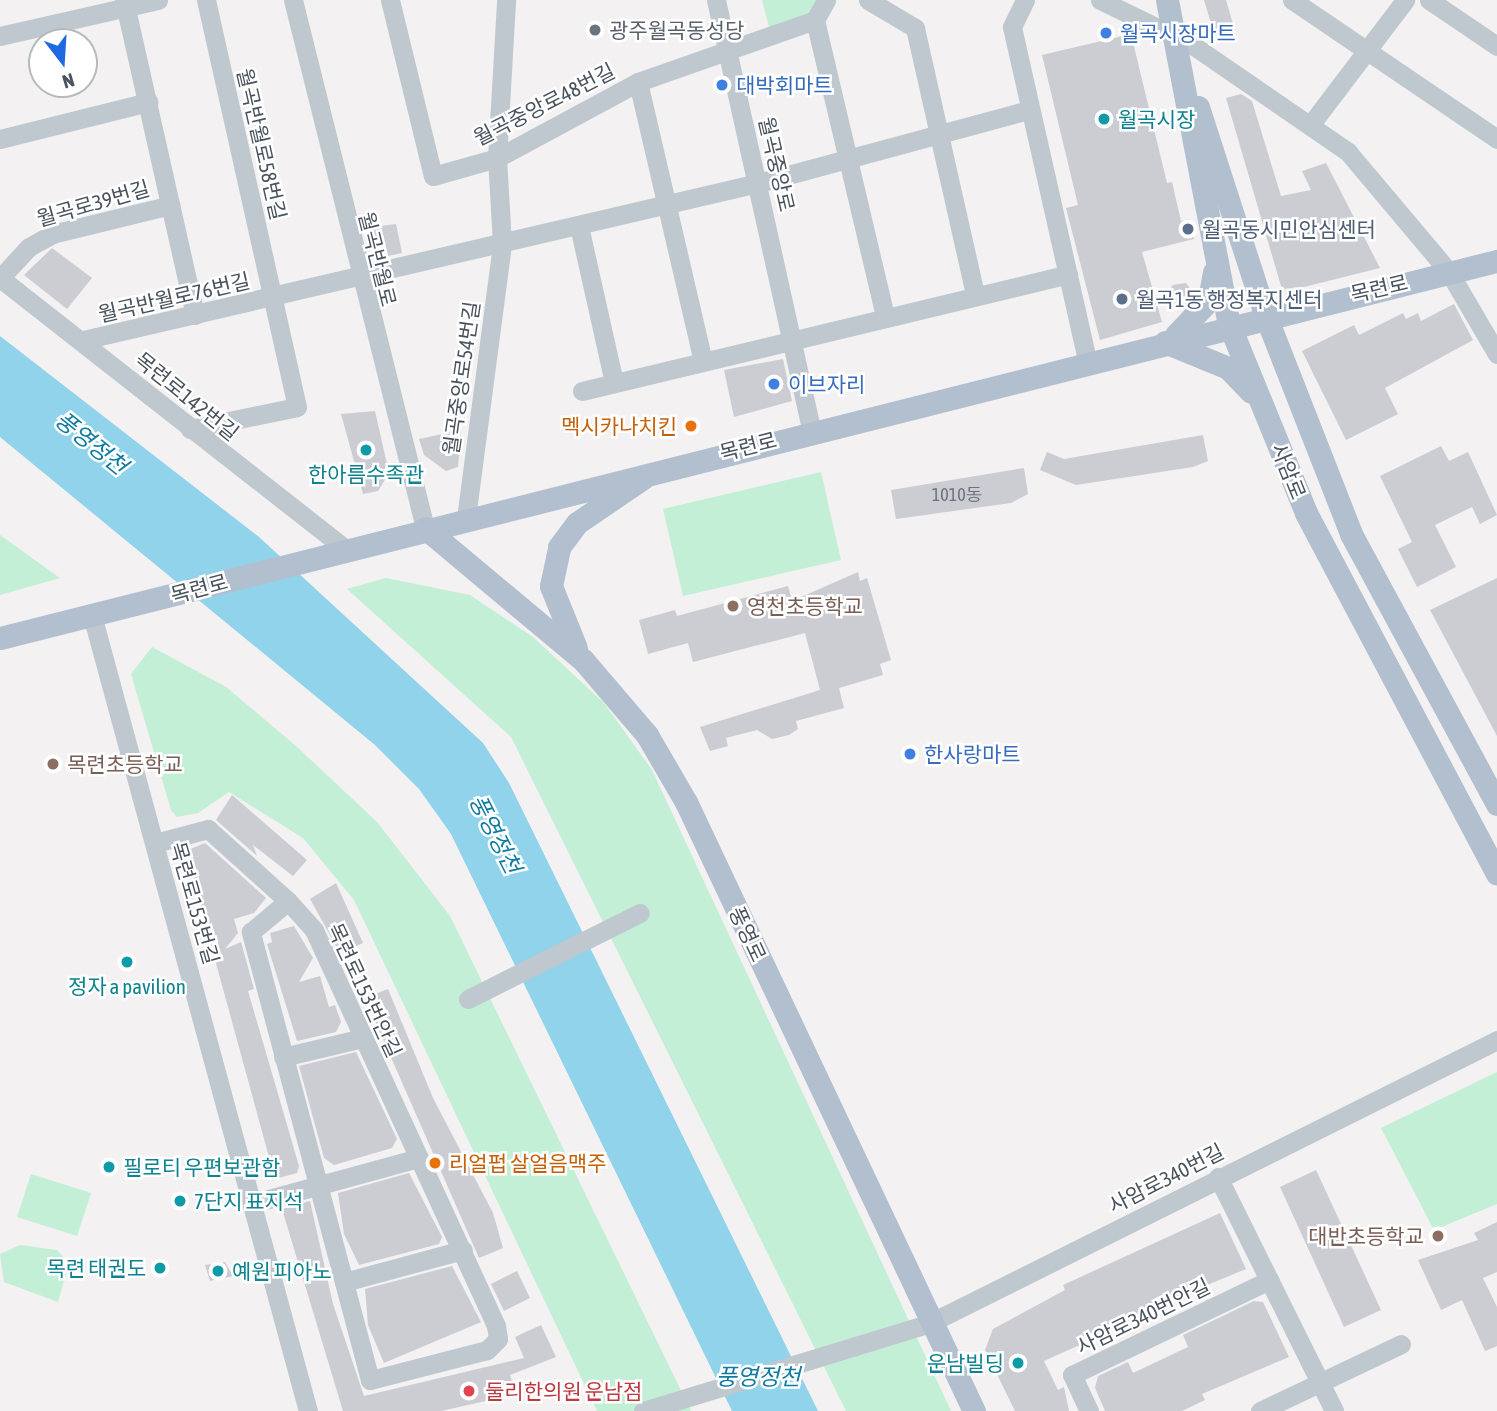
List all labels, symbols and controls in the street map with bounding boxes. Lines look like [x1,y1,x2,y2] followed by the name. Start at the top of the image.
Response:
[609,17,744,43] place label: 광주월곡동성당
[1120,20,1236,46] place label: 월곡시장마트
[587,22,603,38] marker: 광주월곡동성당
[1098,25,1114,41] marker: 월곡시장마트
[28,28,98,98] north arrow
[469,58,619,150] street label: 월곡중앙로48번길
[232,66,292,222] street label: 월곡반월로58번길
[60,69,77,93] text: N
[736,72,833,98] place label: 대박회마트
[714,77,730,93] marker: 대박회마트
[1118,106,1195,132] place label: 월곡시장
[1096,111,1112,127] marker: 월곡시장
[754,114,800,214] street label: 월곡중앙로
[34,175,152,231] street label: 월곡로39번길
[354,209,402,309] street label: 월곡반월로
[1202,216,1376,242] place label: 월곡동시민안심센터
[1180,221,1196,237] marker: 월곡동시민안심센터
[96,267,252,327] street label: 월곡반월로76번길
[1348,269,1410,307] street label: 목련로
[1136,286,1323,312] place label: 월곡1동 행정복지센터
[1114,291,1130,307] marker: 월곡1동 행정복지센터
[438,300,484,456] street label: 월곡중앙로54번길
[130,346,244,446] street label: 목련로142번길
[788,371,865,397] place label: 이브자리
[766,376,782,392] marker: 이브자리
[49,406,133,480] water label: 풍영정천
[561,413,677,439] place label: 멕시카나치킨
[683,418,699,434] marker: 멕시카나치킨
[717,427,779,465] street label: 목련로
[1266,439,1312,503] street label: 사암로
[358,442,374,458] marker: 한아름수족관
[308,461,424,487] place label: 한아름수족관
[932,484,982,506] house number: 1010동
[168,568,230,608] street label: 목련로
[747,593,863,619] place label: 영천초등학교
[725,598,741,614] marker: 영천초등학교
[924,741,1021,767] place label: 한사랑마트
[902,746,918,762] marker: 한사랑마트
[67,751,183,777] place label: 목련초등학교
[45,756,61,772] marker: 목련초등학교
[463,790,527,878] water label: 풍영정천
[165,839,225,967] street label: 목련로153번길
[724,902,772,966] street label: 풍영로
[323,919,407,1061] street label: 목련로153번안길
[119,954,135,970] marker: 정자 a pavilion
[68,973,186,999] place label: 정자 a pavilion
[1104,1138,1228,1218] street label: 사암로340번길
[449,1150,606,1176] place label: 리얼펍 살얼음맥주
[123,1154,280,1180] place label: 필로티 우편보관함
[427,1155,443,1171] marker: 리얼펍 살얼음맥주
[101,1159,117,1175] marker: 필로티 우편보관함
[194,1188,303,1214] place label: 7단지 표지석
[172,1193,188,1209] marker: 7단지 표지석
[1308,1223,1424,1249] place label: 대반초등학교
[1430,1228,1446,1244] marker: 대반초등학교
[47,1255,146,1281] place label: 목련 태권도
[232,1258,331,1284] place label: 예원 피아노
[152,1260,168,1276] marker: 목련 태권도
[210,1263,226,1279] marker: 예원 피아노
[1072,1273,1214,1359] street label: 사암로340번안길
[927,1350,1004,1376] place label: 운남빌딩
[1010,1355,1026,1371] marker: 운남빌딩
[716,1363,800,1391] water label: 풍영정천
[485,1378,642,1404] place label: 둘리한의원 운남점
[459,1381,479,1401] marker: 둘리한의원 운남점

